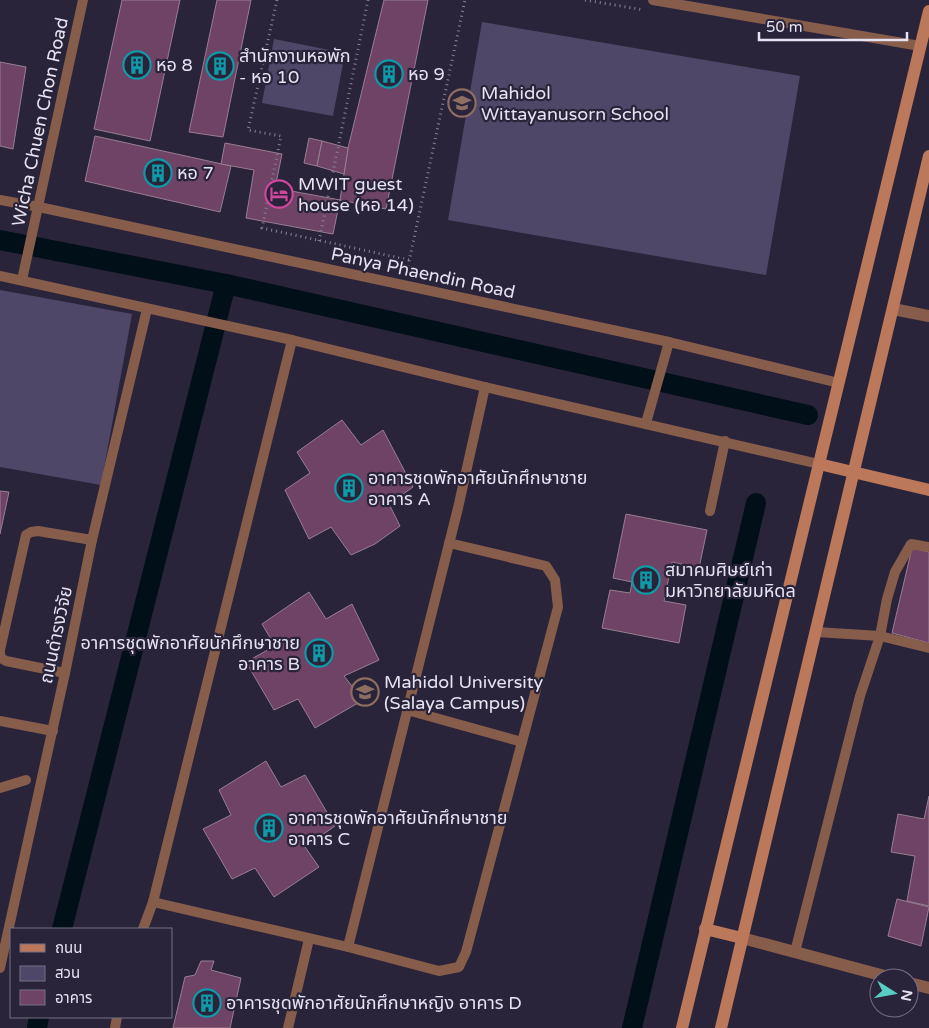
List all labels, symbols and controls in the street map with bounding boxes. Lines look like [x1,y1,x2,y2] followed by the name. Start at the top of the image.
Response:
[759,10,906,42] scale bar
[7,15,73,229] street label: Wicha Chuen Chon Road
[766,18,803,36] text: 50 m
[239,45,351,88] place label: สำนักงานหอพัก - หอ 10
[122,50,152,80] building icon: หอ 8
[205,51,235,81] building icon: สำนักงานหอพัก - หอ 10
[156,54,193,76] place label: หอ 8
[374,59,404,89] building icon: หอ 9
[408,63,445,85] place label: หอ 9
[481,82,669,125] place label: Mahidol Wittayanusorn School
[447,88,477,118] school or university icon: Mahidol Wittayanusorn School
[143,158,173,188] building icon: หอ 7
[177,162,214,184] place label: หอ 7
[298,173,414,216] place label: MWIT guest house (หอ 14)
[264,179,294,209] hotel icon: MWIT guest house (หอ 14)
[329,243,517,303] street label: Panya Phaendin Road
[368,467,587,510] place label: อาคารชุดพักอาศัยนักศึกษาชาย อาคาร A
[334,473,364,503] building icon: อาคารชุดพักอาศัยนักศึกษาชาย อาคาร A
[665,559,796,602] place label: สมาคมศิษย์เก่า มหาวิทยาลัยมหิดล
[631,565,661,595] building icon: สมาคมศิษย์เก่า มหาวิทยาลัยมหิดล
[35,584,77,686] street label: ถนนดำรงวิจัย
[81,632,300,675] place label: อาคารชุดพักอาศัยนักศึกษาชาย อาคาร B
[304,638,334,668] building icon: อาคารชุดพักอาศัยนักศึกษาชาย อาคาร B
[384,671,544,714] place label: Mahidol University (Salaya Campus)
[350,677,380,707] school or university icon: Mahidol University (Salaya Campus)
[288,807,507,850] place label: อาคารชุดพักอาศัยนักศึกษาชาย อาคาร C
[254,813,284,843] building icon: อาคารชุดพักอาศัยนักศึกษาชาย อาคาร C
[10,928,172,1018] legend
[55,939,82,957] text: ถนน
[55,964,80,982] text: สวน
[869,968,919,1018] north arrow
[192,988,222,1018] building icon: อาคารชุดพักอาศัยนักศึกษาหญิง อาคาร D
[897,988,916,1003] text: N
[55,989,92,1007] text: อาคาร
[226,992,522,1014] place label: อาคารชุดพักอาศัยนักศึกษาหญิง อาคาร D

